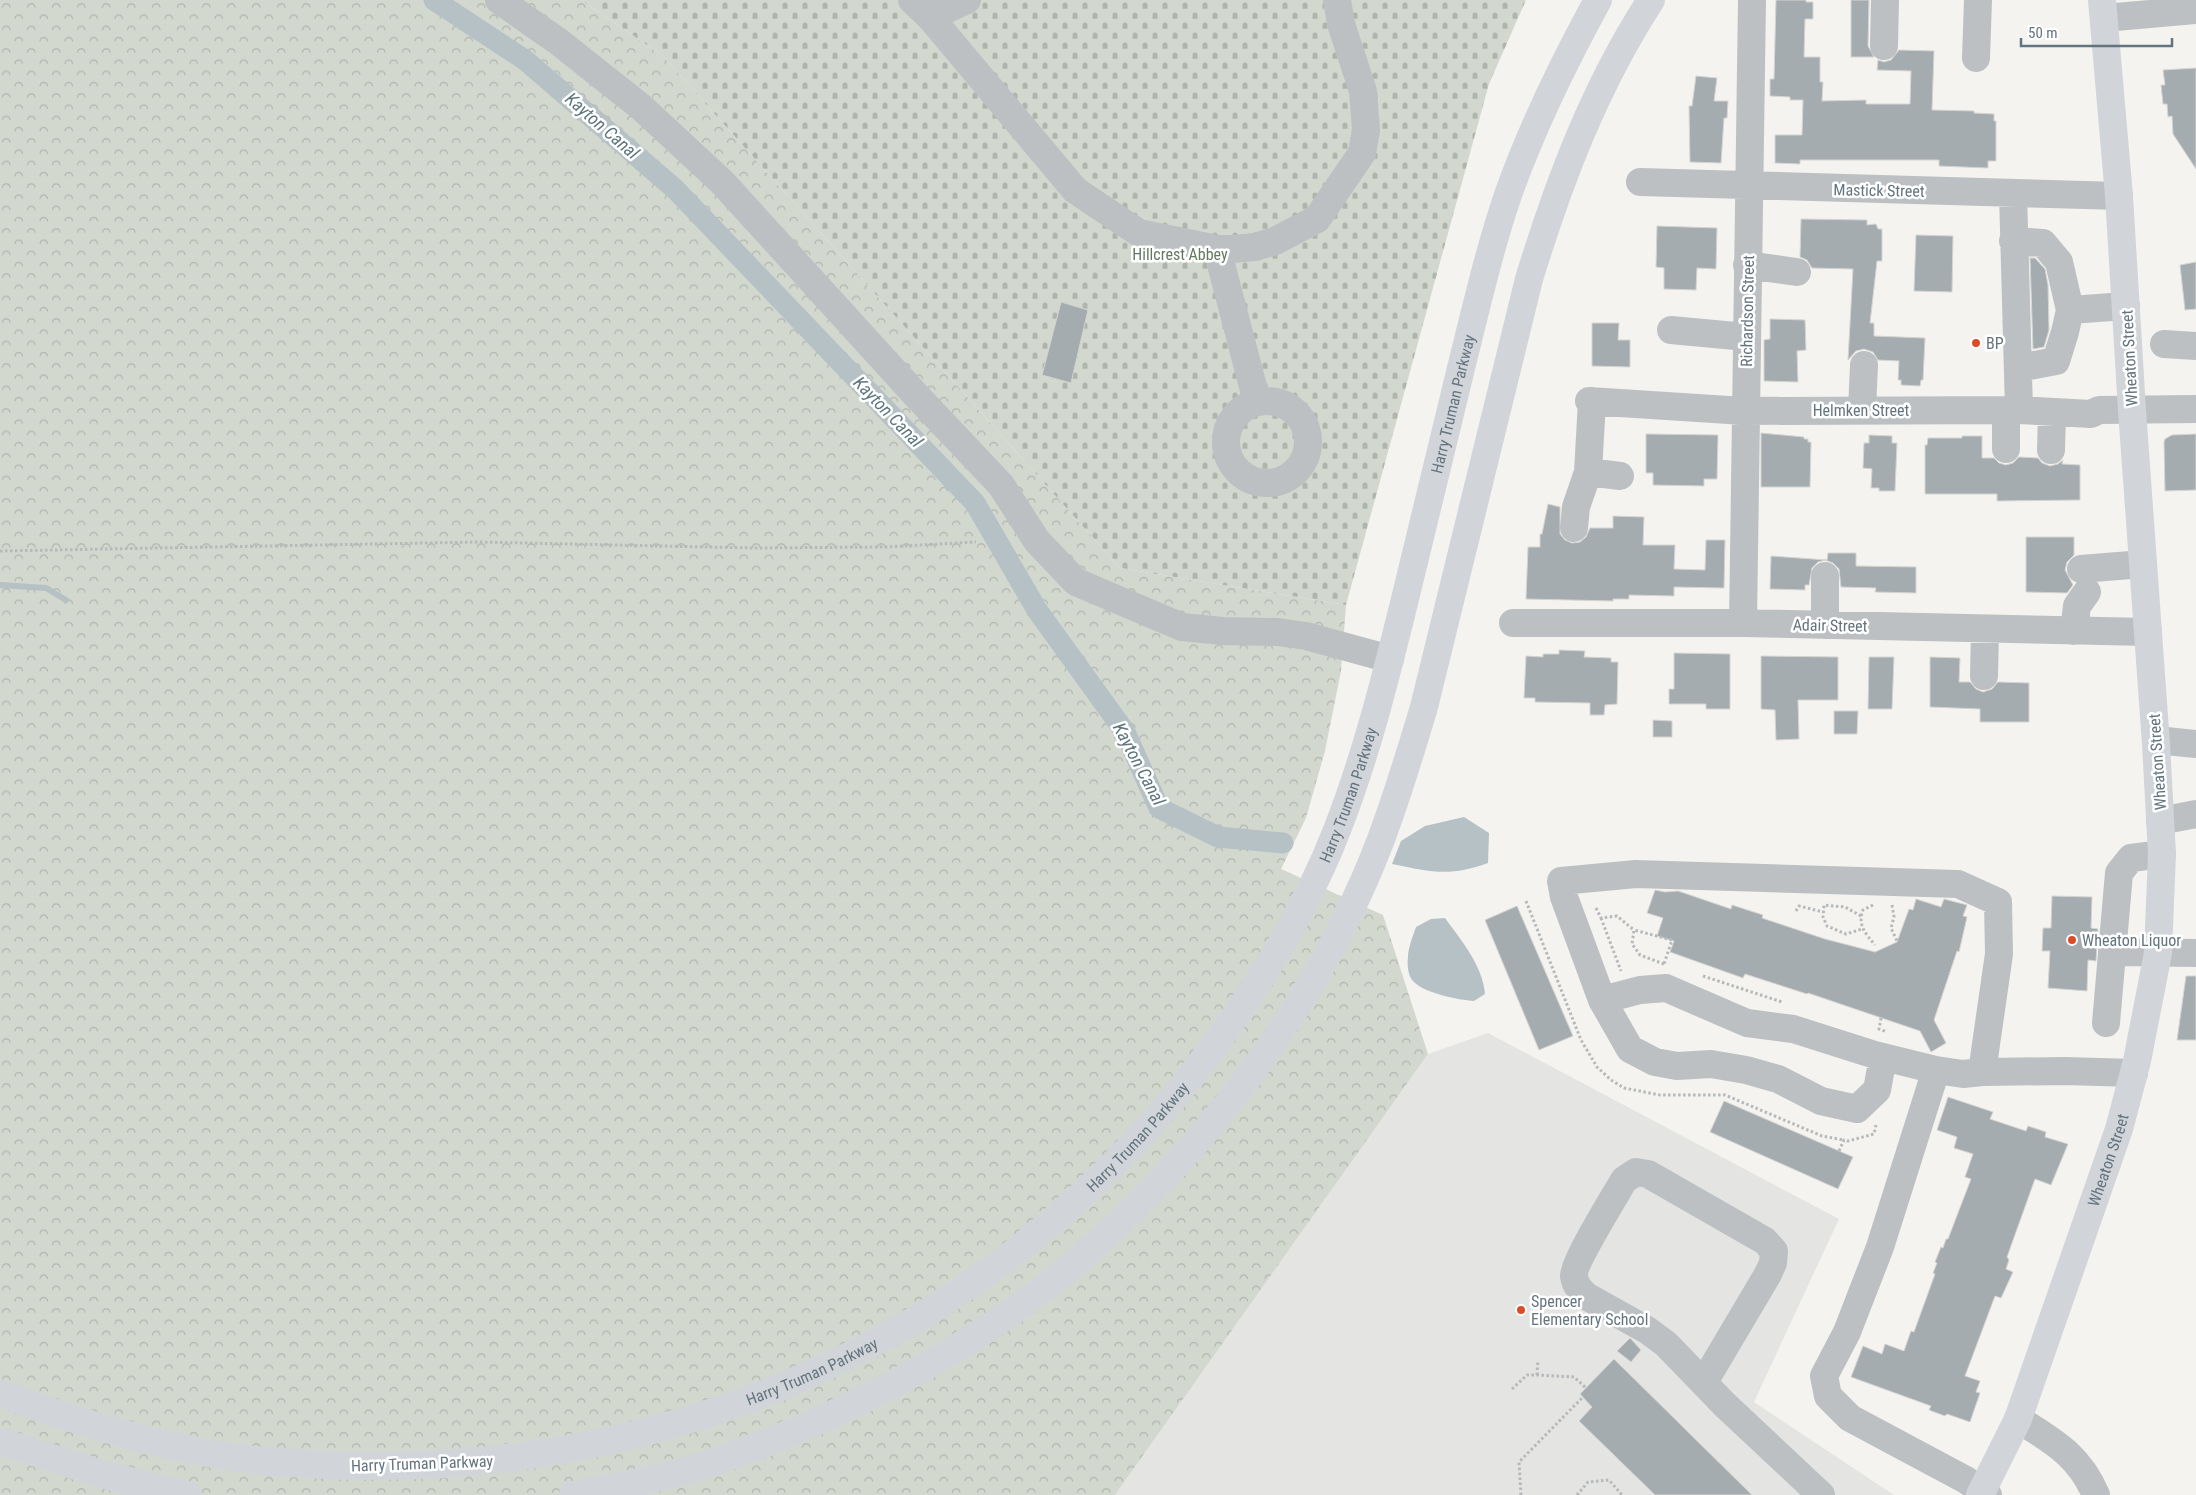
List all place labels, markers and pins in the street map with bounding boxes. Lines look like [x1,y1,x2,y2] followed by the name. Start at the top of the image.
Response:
[1986,334,2004,353] place label: BP
[1970,337,1982,349] marker: BP
[2082,931,2181,950] place label: Wheaton Liquor
[2066,934,2078,946] marker: Wheaton Liquor
[1531,1292,1648,1329] place label: Spencer Elementary School
[1515,1304,1527,1316] marker: Spencer Elementary School

